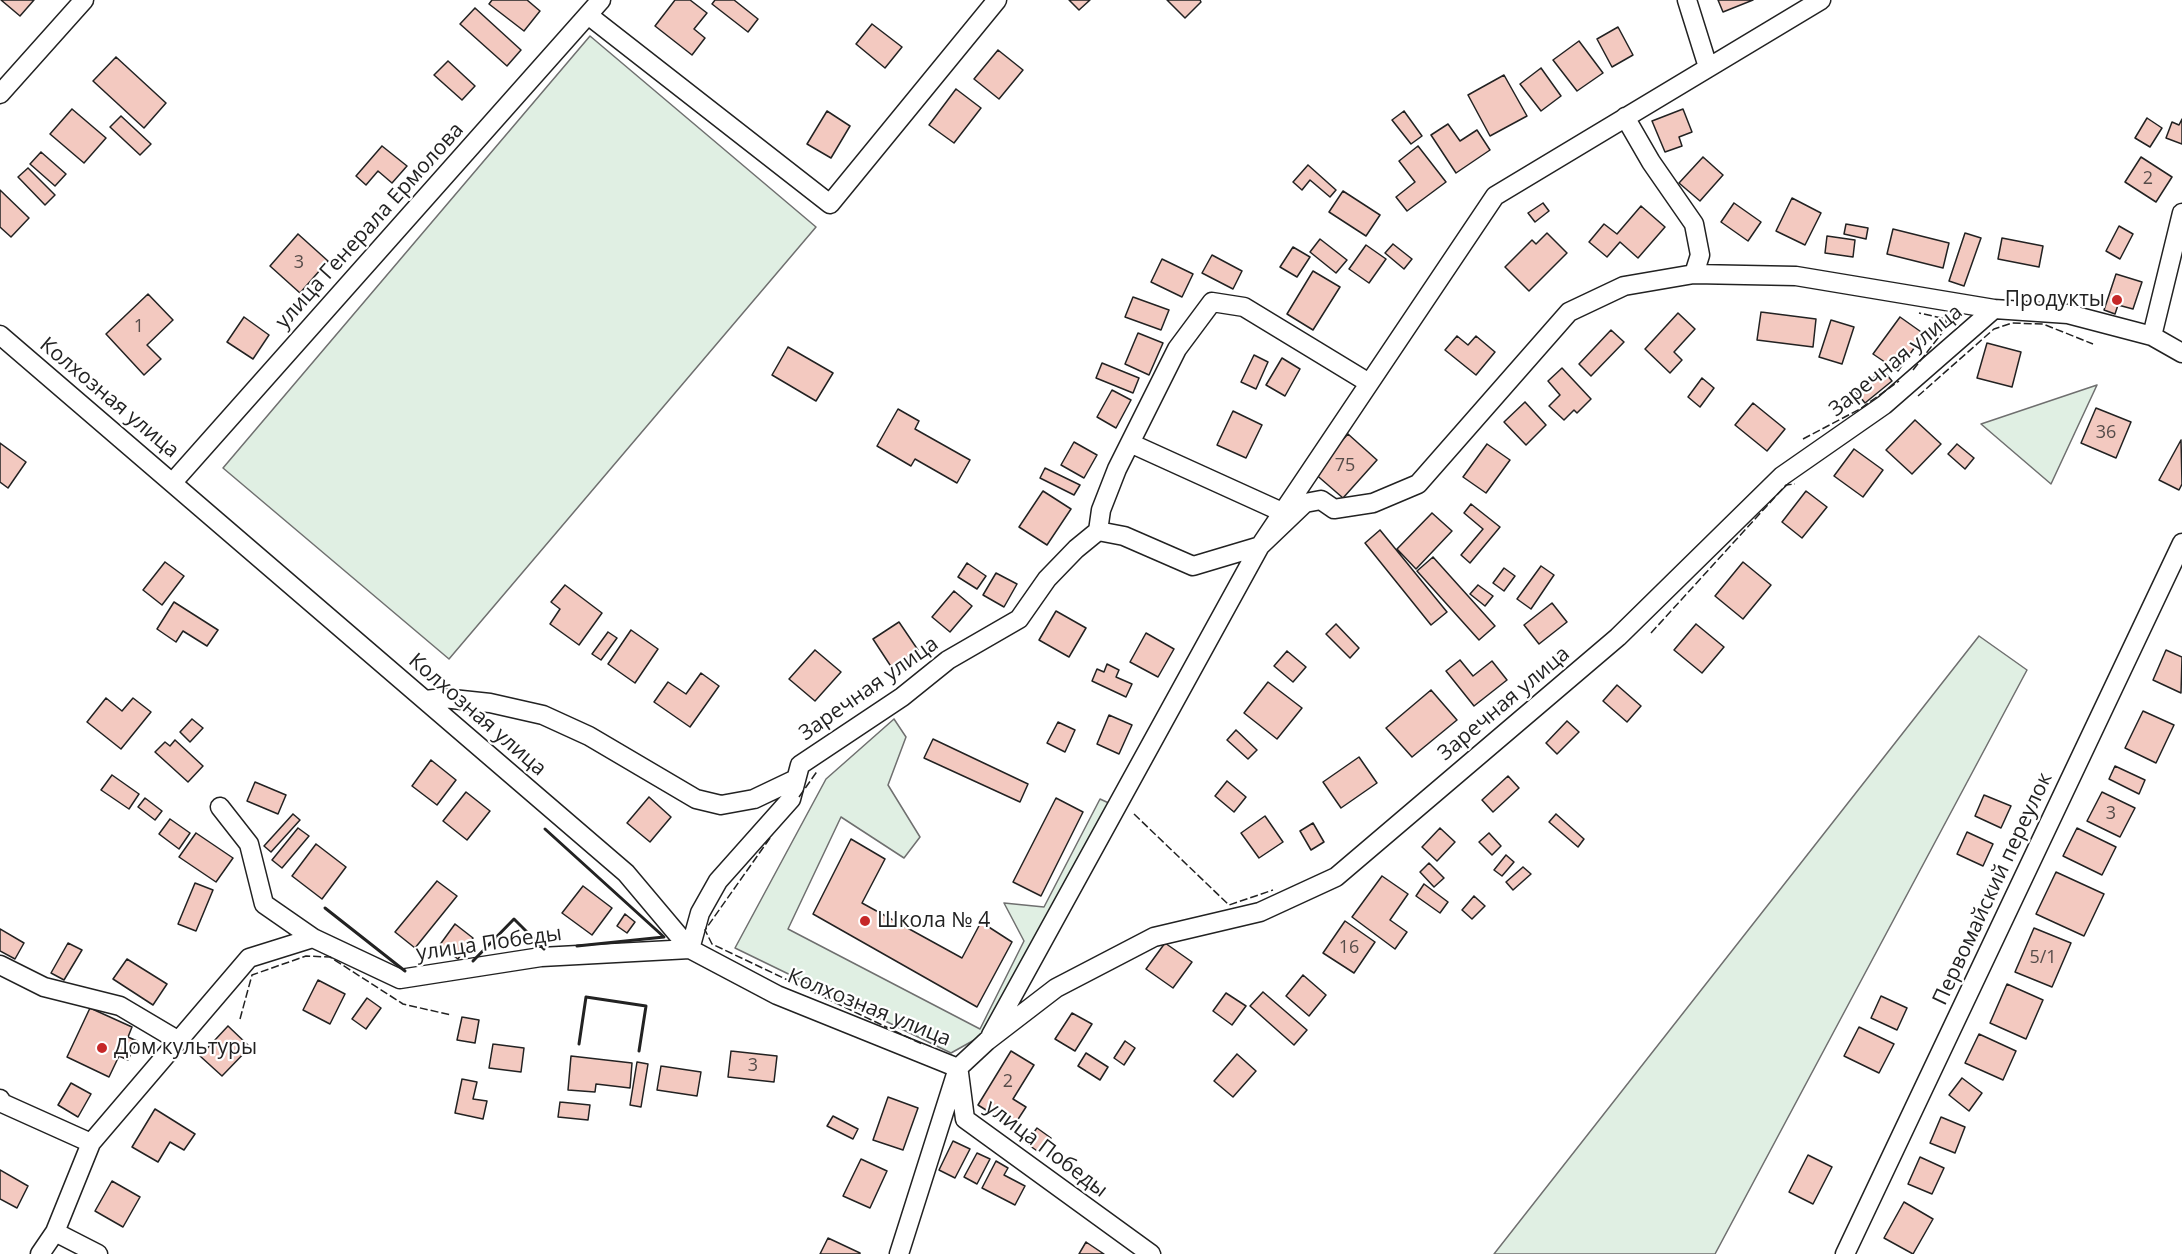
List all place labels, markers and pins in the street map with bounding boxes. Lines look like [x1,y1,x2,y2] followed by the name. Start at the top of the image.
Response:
[2005,287,2105,313] place label: Продукты
[2110,293,2124,307] marker: Продукты
[877,908,990,934] place label: Школа № 4
[858,914,872,928] marker: Школа № 4
[114,1035,257,1061] place label: Дом культуры
[95,1041,109,1055] marker: Дом культуры

